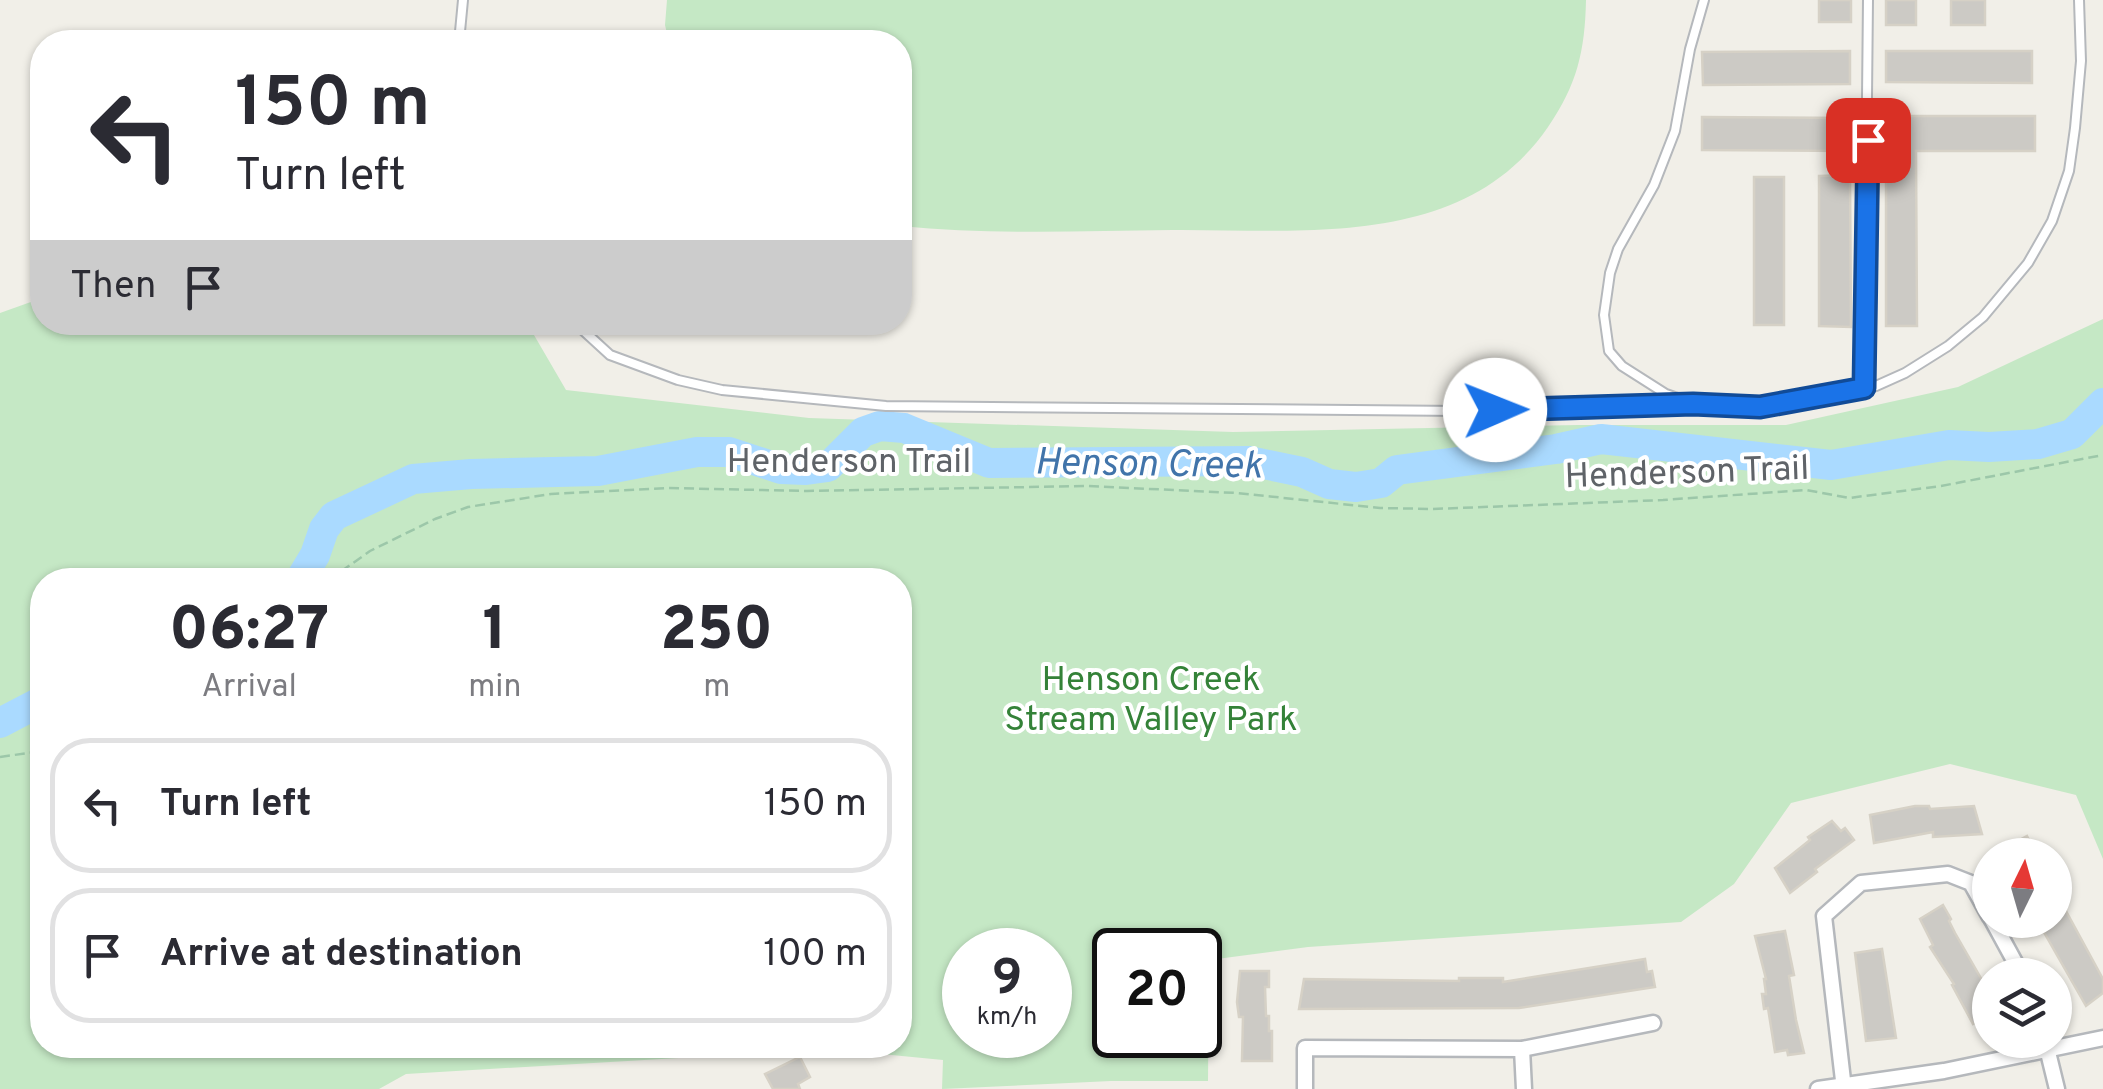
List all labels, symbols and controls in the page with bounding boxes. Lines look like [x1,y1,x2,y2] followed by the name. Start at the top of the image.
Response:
[235,62,430,151] text: 150 m
[70,70,200,200] icon: left
[1826,98,1911,183] pin
[1841,113,1896,168] icon: arrive
[235,149,406,206] text: Turn left
[176,260,231,315] icon: arrive
[70,263,156,312] text: Then
[1443,358,1547,462] position arrow
[1034,440,1263,492] water label: Henson Creek
[727,441,971,485] street label: Henderson Trail
[1564,448,1810,500] street label: Henderson Trail
[169,595,329,671] text: 06:27
[483,595,507,671] text: 1
[660,595,773,671] text: 250
[1004,659,1298,743] park label: Henson Creek Stream Valley Park
[201,668,297,708] text: Arrival
[468,668,521,708] text: min
[703,668,730,708] text: m
[75,778,130,833] icon: left
[160,781,312,830] text: Turn left
[764,781,867,830] text: 150 m
[1972,838,2072,938] north arrow
[1972,838,2072,1058] map controls
[75,928,130,983] icon: arrive
[1092,928,1222,1058] speed limit sign: 20
[160,931,523,980] text: Arrive at destination
[763,931,867,980] text: 100 m
[992,949,1022,1012] text: 9
[1972,958,2072,1058] button: layers
[977,1002,1037,1034] text: km/h

